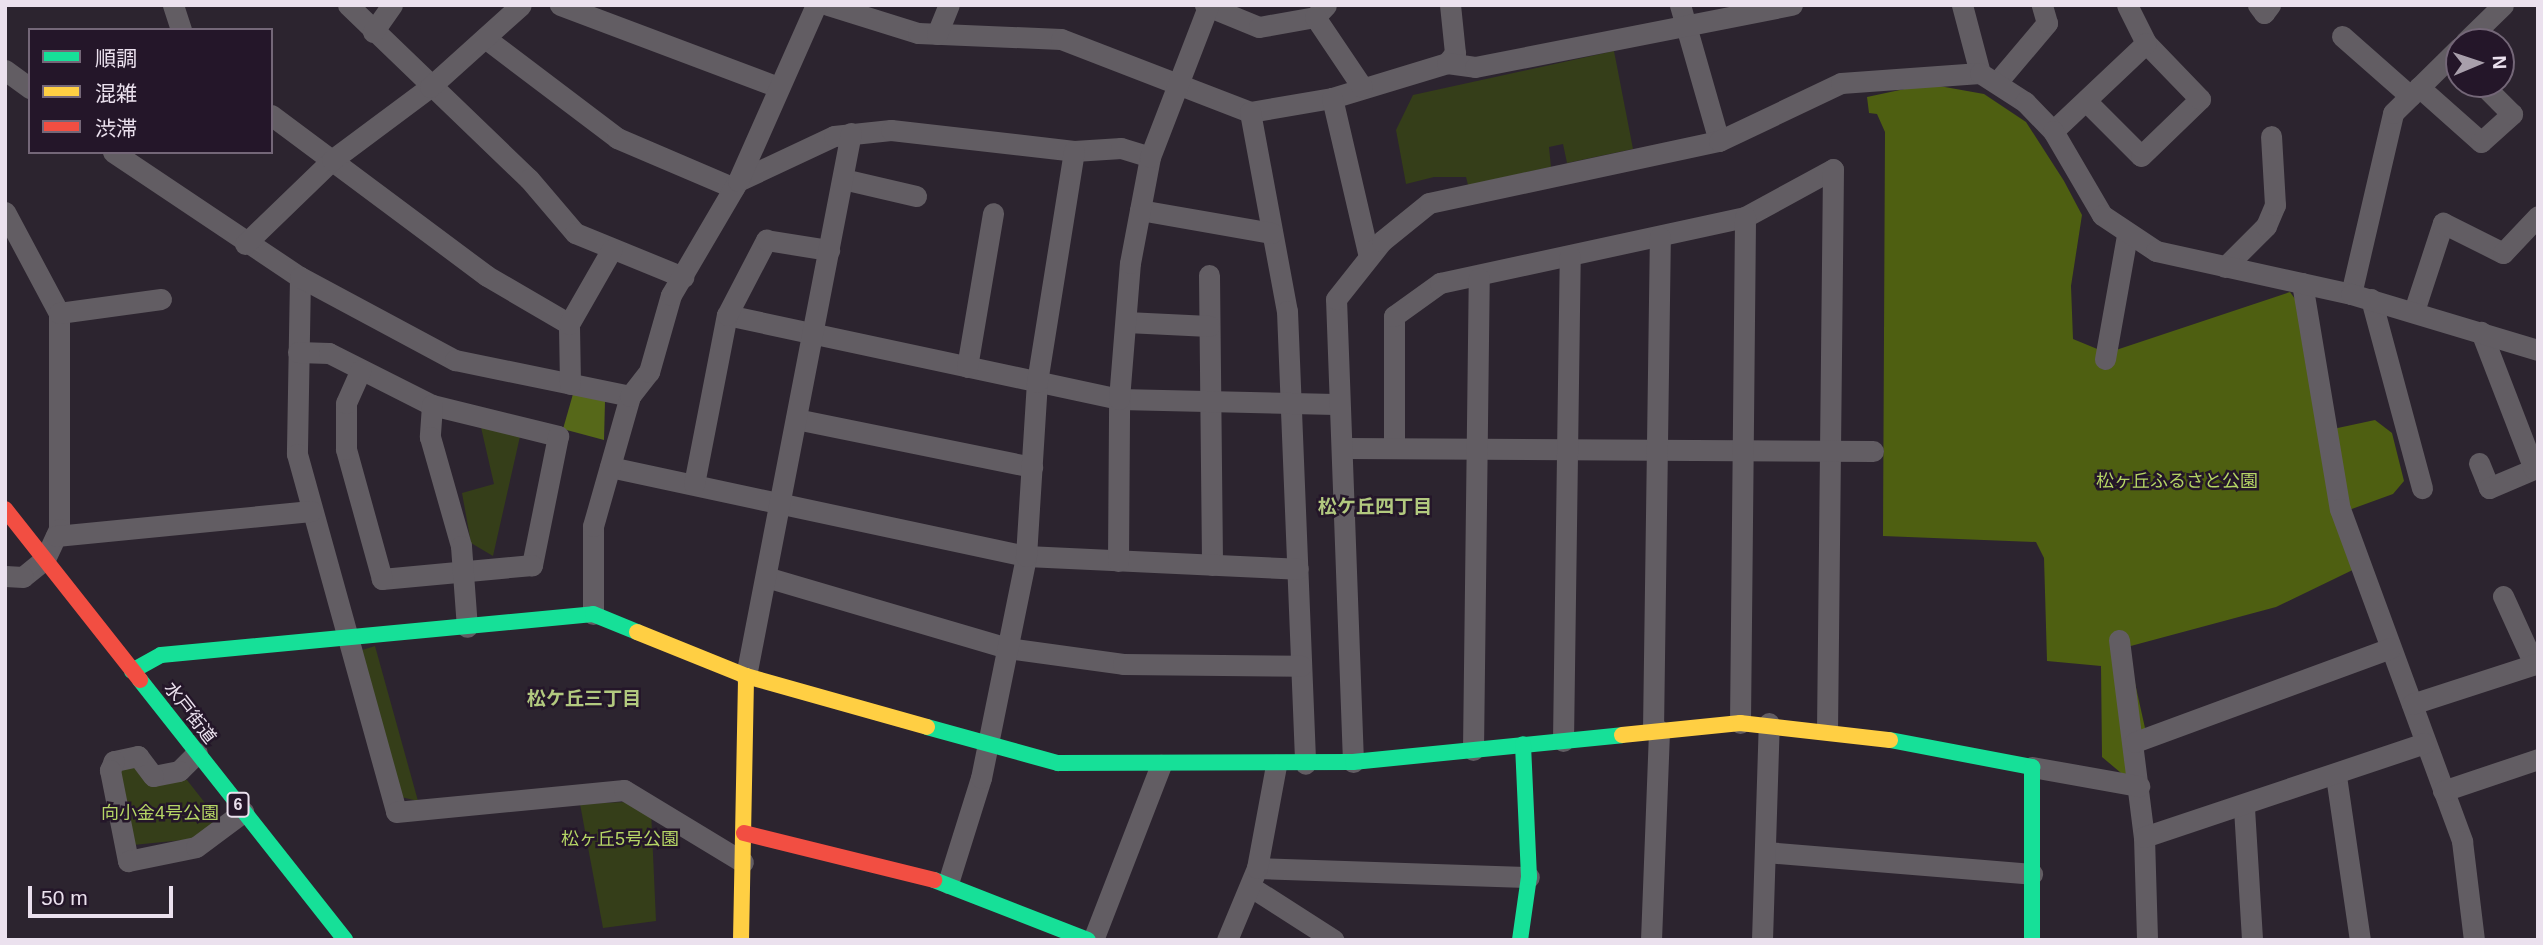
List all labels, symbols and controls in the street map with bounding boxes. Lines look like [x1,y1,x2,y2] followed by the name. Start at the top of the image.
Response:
[28,28,273,154] legend
[2445,28,2515,98] north arrow
[95,47,137,70] text: 順調
[2489,55,2510,70] text: N
[95,82,137,105] text: 混雑
[95,117,137,140] text: 渋滞
[2096,470,2258,492] park label: 松ヶ丘ふるさと公園
[1318,496,1432,518] district label: 松ケ丘四丁目
[159,678,221,748] street label: 水戸街道
[527,688,641,710] district label: 松ケ丘三丁目
[226,792,250,818] road number: 6
[101,802,219,824] park label: 向小金4号公園
[561,828,679,850] park label: 松ヶ丘5号公園
[32,872,177,916] scale bar
[41,886,88,909] text: 50 m

